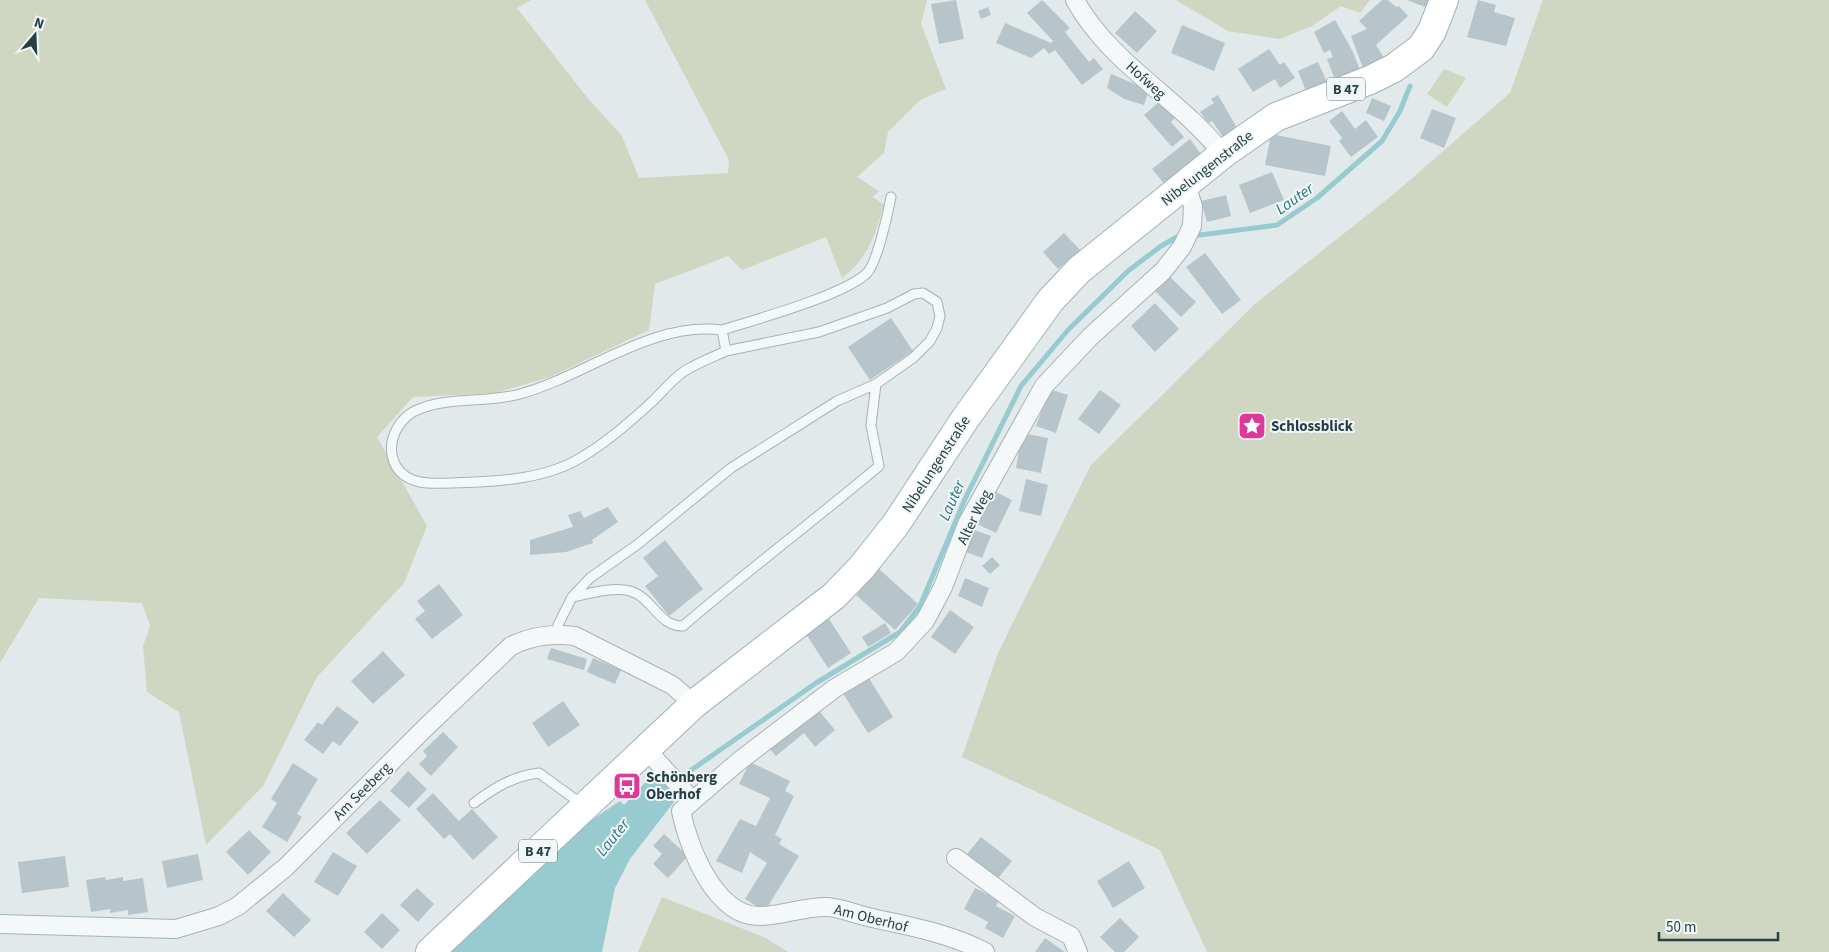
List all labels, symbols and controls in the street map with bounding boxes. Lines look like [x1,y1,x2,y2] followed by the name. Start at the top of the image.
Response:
[10,10,60,60] north arrow
[31,13,47,35] text: N
[1121,57,1171,104] street label: Hofweg
[1327,78,1365,100] road number: B 47
[1157,126,1258,211] street label: Nibelungenstraße
[1271,177,1319,220] water label: Lauter
[1237,411,1267,441] place icon: Schlossblick
[897,412,976,517] street label: Nibelungenstraße
[1271,416,1354,437] place label: Schlossblick
[933,475,971,524] water label: Lauter
[952,486,997,548] street label: Alter Weg
[328,757,397,825] street label: Am Seeberg
[646,767,717,805] place label: Schönberg Oberhof
[612,771,642,801] bus stop icon: Schönberg Oberhof
[591,813,636,861] water label: Lauter
[519,839,557,862] road number: B 47
[832,899,910,938] street label: Am Oberhof
[1659,910,1778,942] scale bar
[1666,917,1696,938] text: 50 m

